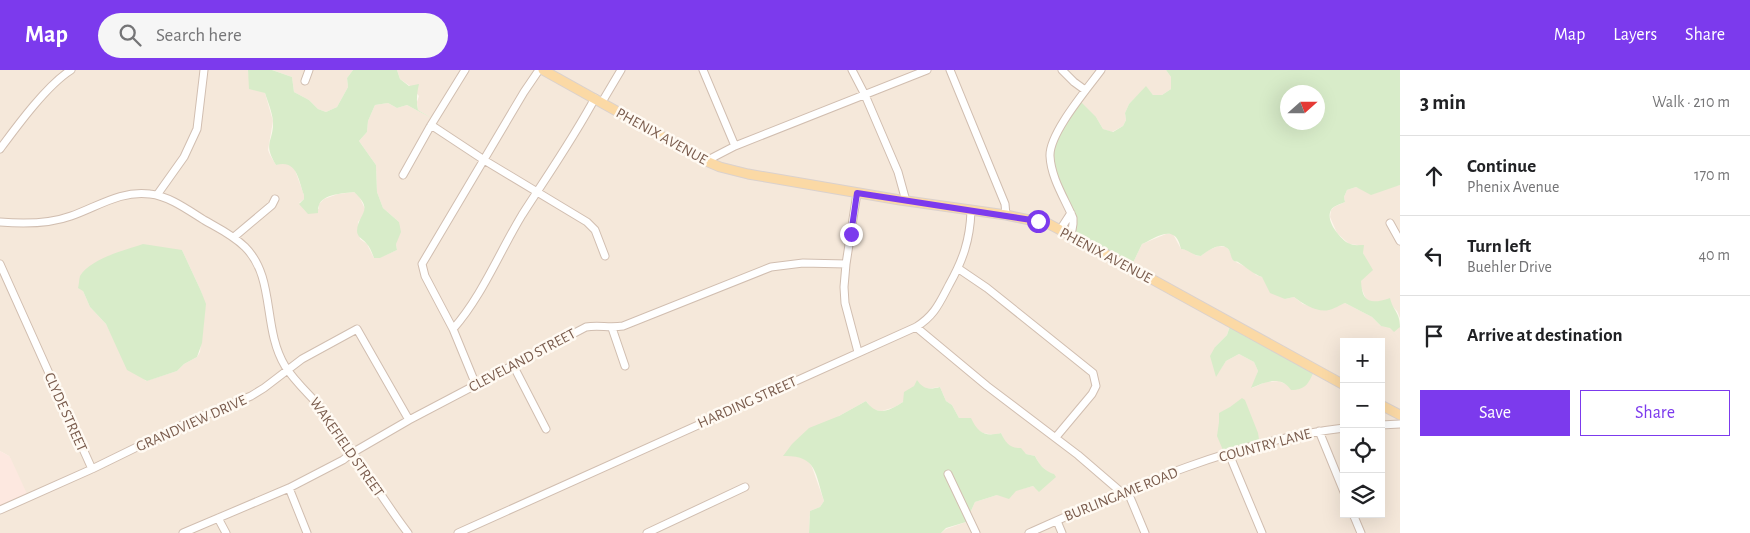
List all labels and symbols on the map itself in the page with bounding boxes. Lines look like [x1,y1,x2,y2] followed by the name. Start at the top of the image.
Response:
[1280,85,1325,130] north arrow
[614,105,710,168] street label: PHENIX AVENUE
[1027,210,1050,233] route start
[840,223,863,246] route end
[1057,225,1154,286] street label: PHENIX AVENUE
[466,326,579,395] street label: CLEVELAND STREET
[41,370,90,455] street label: CLYDE STREET
[695,374,800,431] street label: HARDING STREET
[134,392,248,454] street label: GRANDVIEW DRIVE
[307,395,387,500] street label: WAKEFIELD STREET
[1217,426,1313,465] street label: COUNTRY LANE
[1062,465,1180,524] street label: BURLINGAME ROAD

